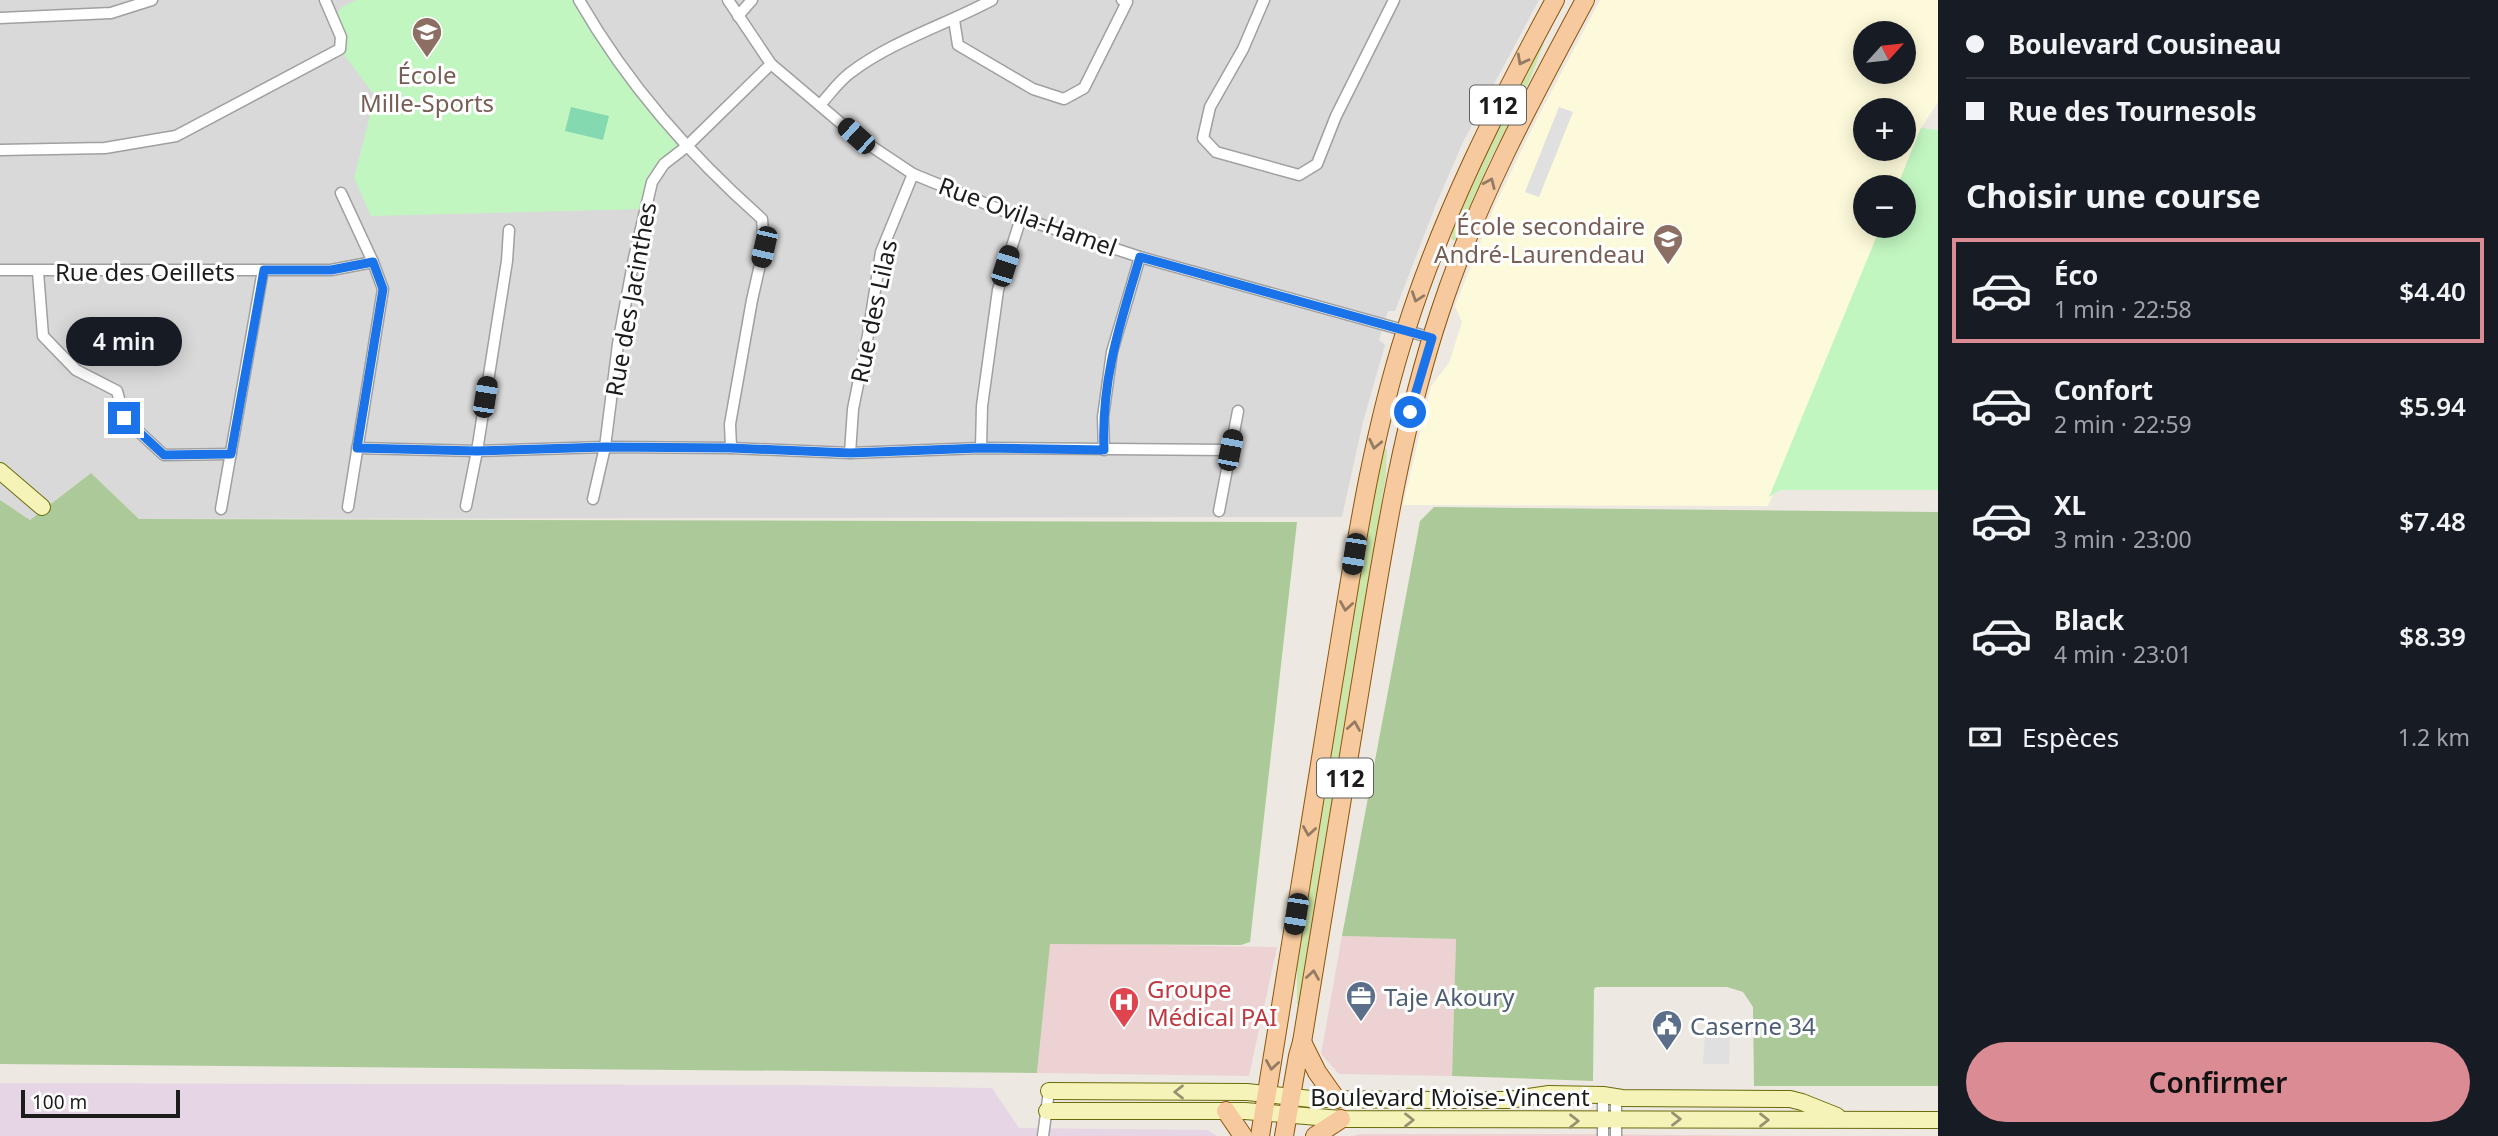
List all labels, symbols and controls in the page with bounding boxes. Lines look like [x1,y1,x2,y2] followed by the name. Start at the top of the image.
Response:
[410,15,444,59] school or university icon: École Mille-Sports
[1853,21,1916,84] north arrow
[1853,21,1916,238] map controls
[2008,26,2281,62] text: Boulevard Cousineau
[1517,53,1530,65] one-way arrow
[360,58,494,119] place label: École Mille-Sports
[1470,86,1526,124] road number: 112
[2008,93,2256,129] text: Rue des Tournesols
[1853,98,1916,161] button: +
[834,114,879,158] car
[934,168,1122,264] street label: Rue Ovila-Hamel
[1966,174,2261,217] text: Choisir une course
[1853,175,1916,238] button: −
[1482,178,1496,190] one-way arrow
[597,199,663,399] street label: Rue des Jacinthes
[1434,209,1645,270] place label: École secondaire André-Laurendeau
[1651,222,1685,266] school or university icon: École secondaire André-Laurendeau
[750,224,779,270] car
[842,236,904,386] street label: Rue des Lilas
[989,243,1022,289] car
[55,255,235,288] street label: Rue des Oeillets
[2054,257,2098,293] text: Éco
[1970,259,2033,322] icon: car
[2399,273,2466,309] text: $4.40
[1411,291,1425,303] one-way arrow
[2054,293,2192,325] text: 1 min · 22:58
[66,316,182,366] callout: 4 min
[93,325,155,357] text: 4 min
[2054,372,2153,408] text: Confort
[1970,374,2033,437] icon: car
[472,375,499,419] car
[2399,388,2466,424] text: $5.94
[1394,396,1426,428] route start
[108,402,140,434] route end
[2054,408,2192,440] text: 2 min · 22:59
[1216,427,1245,473] car
[1369,438,1384,450] one-way arrow
[2054,487,2086,523] text: XL
[1970,489,2033,552] icon: car
[2399,503,2466,539] text: $7.48
[2054,523,2192,555] text: 3 min · 23:00
[1341,532,1368,576] car
[1339,600,1354,612] one-way arrow
[2054,602,2124,638] text: Black
[1970,604,2033,667] icon: car
[2399,618,2466,654] text: $8.39
[2054,638,2192,670] text: 4 min · 23:01
[1966,718,2004,756] icon: cash
[2022,719,2119,755] text: Espèces
[1346,720,1361,732] one-way arrow
[2398,721,2470,753] text: 1.2 km
[1317,758,1373,798] road number: 112
[1302,825,1317,837] one-way arrow
[1283,892,1310,936] car
[1305,969,1320,981] one-way arrow
[1147,972,1277,1033] place label: Groupe Médical PAI
[1344,979,1378,1023] office icon: Taje Akoury
[1384,980,1515,1013] place label: Taje Akoury
[1107,985,1141,1029] hospital icon: Groupe Médical PAI
[1650,1008,1684,1052] public building icon: Caserne 34
[1690,1009,1816,1042] place label: Caserne 34
[1966,1042,2470,1122] button: Confirmer
[1265,1059,1280,1071] one-way arrow
[1310,1080,1590,1113] street label: Boulevard Moïse-Vincent
[1173,1084,1183,1100] one-way arrow
[21,1087,180,1119] scale bar
[32,1089,87,1115] text: 100 m
[1671,1111,1681,1127] one-way arrow
[1404,1112,1415,1128] one-way arrow
[1760,1112,1770,1128] one-way arrow
[1569,1113,1579,1129] one-way arrow

